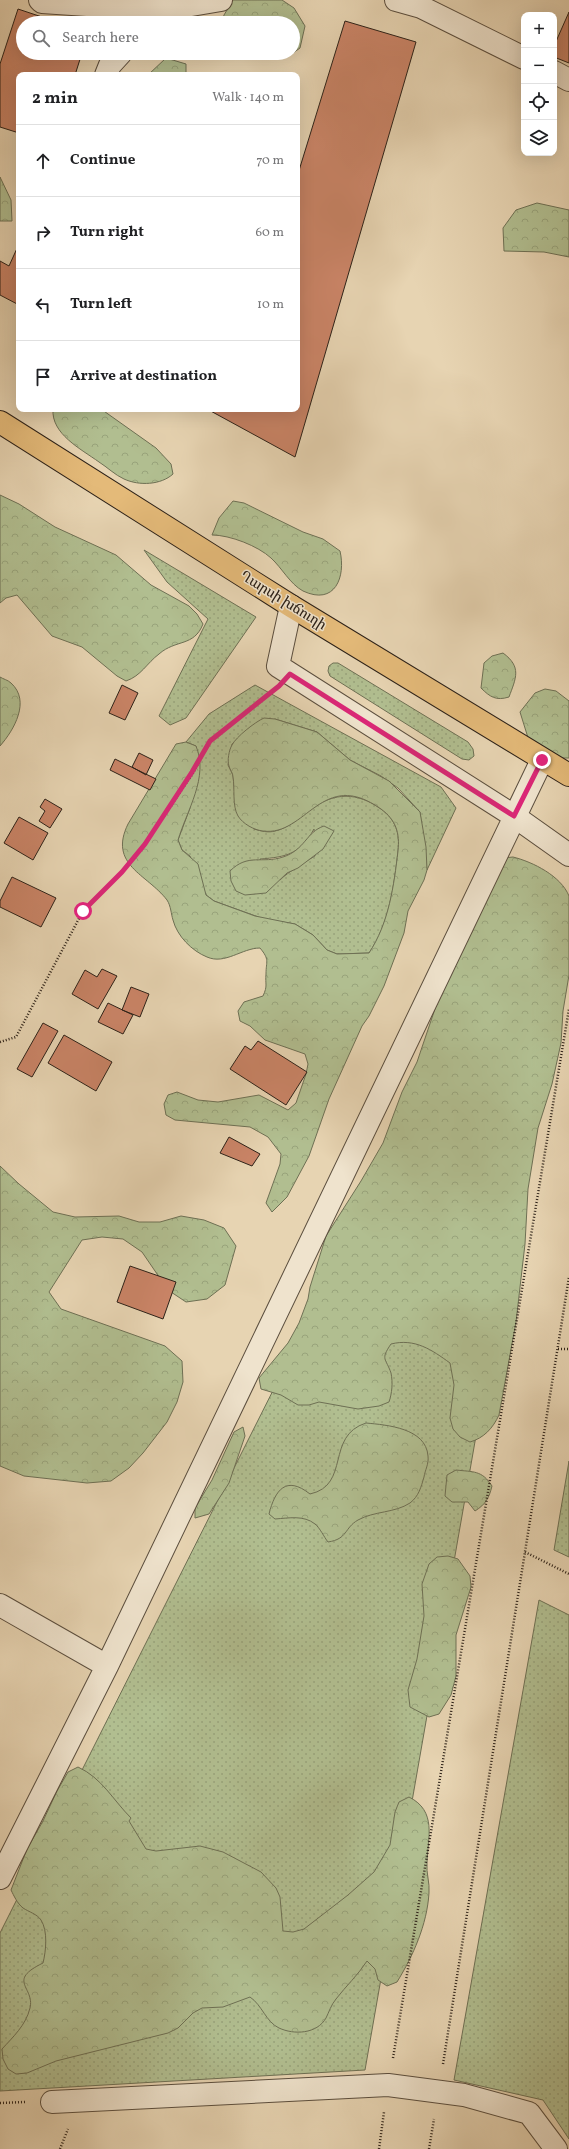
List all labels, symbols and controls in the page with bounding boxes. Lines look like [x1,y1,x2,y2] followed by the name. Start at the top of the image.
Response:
[521,12,557,156] map controls
[521,12,557,48] button: +
[16,16,300,60] search box
[30,27,52,49] icon: search
[62,28,139,49] text: Search here
[521,48,557,84] button: −
[521,84,557,120] button: locate
[32,87,78,110] text: 2 min
[212,89,284,107] text: Walk · 140 m
[521,120,557,156] button: layers
[32,150,54,172] icon: ahead
[70,150,135,171] text: Continue
[256,152,284,170] text: 70 m
[32,222,54,244] icon: right
[70,222,144,243] text: Turn right
[256,224,284,242] text: 60 m
[32,294,54,316] icon: left
[70,294,132,315] text: Turn left
[257,296,284,314] text: 10 m
[32,366,54,388] icon: arrive
[70,366,217,387] text: Arrive at destination
[236,567,330,635] street label: Ղարսի խճուղի
[533,751,551,769] route end
[74,902,92,920] route start

